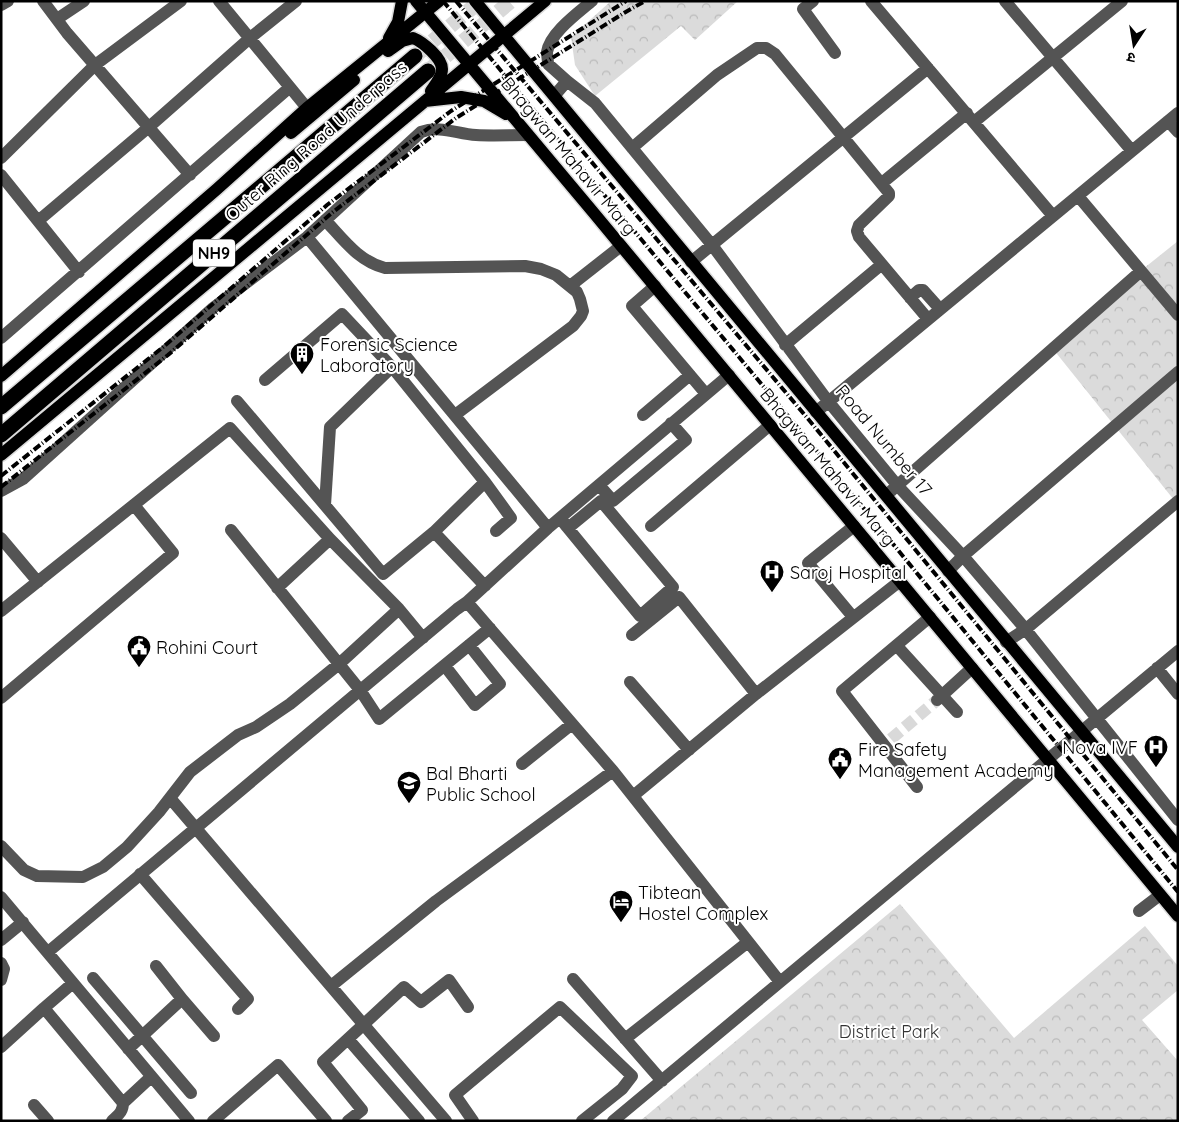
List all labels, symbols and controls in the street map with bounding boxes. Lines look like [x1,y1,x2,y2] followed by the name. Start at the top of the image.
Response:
[1109,20,1159,70] north arrow
[1125,48,1137,67] text: उ
[220,56,412,226] street label: Outer Ring Road Underpass
[496,72,642,240] street label: Bhagwan Mahavir Marg
[193,240,235,266] road number: NH9
[320,333,458,377] place label: Forensic Science Laboratory
[289,341,315,375] building icon: Forensic Science Laboratory
[831,380,937,500] street label: Road Number 17
[755,383,901,551] street label: Bhagwan Mahavir Marg
[759,559,785,593] hospital icon: Saroj Hospital
[790,561,906,584] place label: Saroj Hospital
[126,634,152,668] public building icon: Rohini Court
[156,636,258,659] place label: Rohini Court
[1143,734,1169,768] hospital icon: Nova IVF
[1062,736,1138,759] place label: Nova IVF
[858,738,1054,782] place label: Fire Safety Management Academy
[827,746,853,780] public building icon: Fire Safety Management Academy
[426,762,536,806] place label: Bal Bharti Public School
[396,770,422,804] school or university icon: Bal Bharti Public School
[638,881,768,925] place label: Tibtean Hostel Complex
[608,889,634,923] hotel icon: Tibtean Hostel Complex
[839,1020,939,1043] park label: District Park

